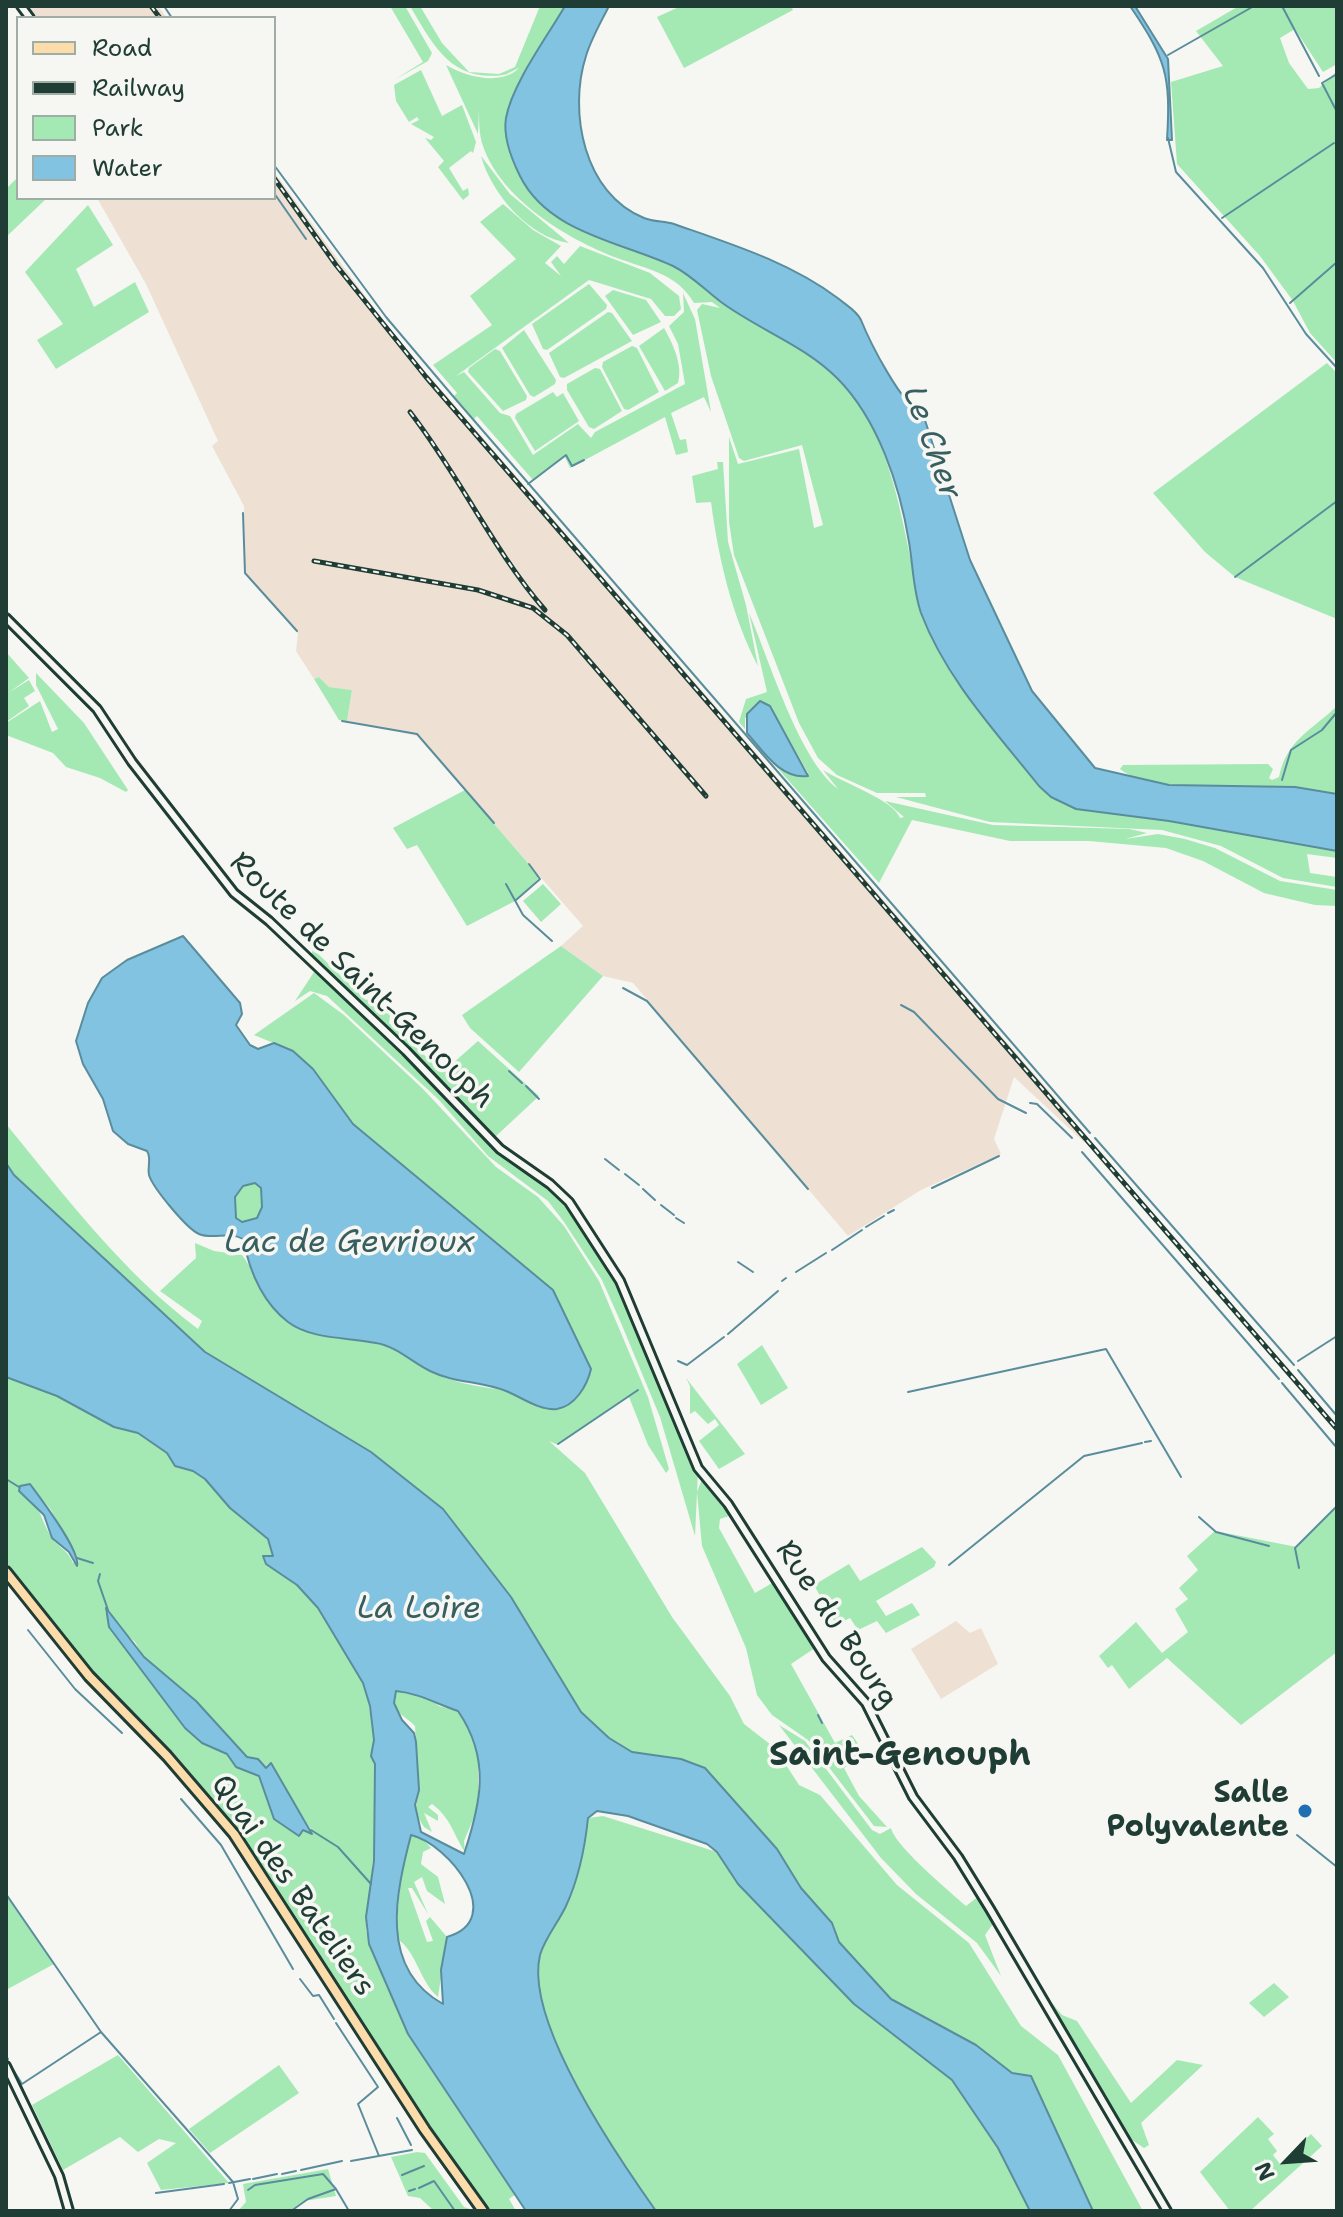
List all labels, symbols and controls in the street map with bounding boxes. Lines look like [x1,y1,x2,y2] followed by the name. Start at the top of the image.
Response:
[16,16,276,200] legend
[92,32,152,64] text: Road
[92,72,185,104] text: Railway
[92,112,144,144] text: Park
[92,152,163,184] text: Water
[893,381,969,505] water label: Le Cher
[221,845,501,1117] street label: Route de Saint-Genouph
[224,1225,474,1263] water label: Lac de Gevrioux
[767,1534,905,1716] street label: Rue du Bourg
[357,1591,481,1629] water label: La Loire
[769,1736,1031,1776] district label: Saint-Genouph
[202,1768,382,2004] street label: Quai des Bateliers
[1107,1776,1289,1846] place label: Salle Polyvalente
[1296,1802,1314,1820] marker: Salle Polyvalente
[1247,2121,1327,2201] north arrow
[1248,2157,1282,2185] text: N

